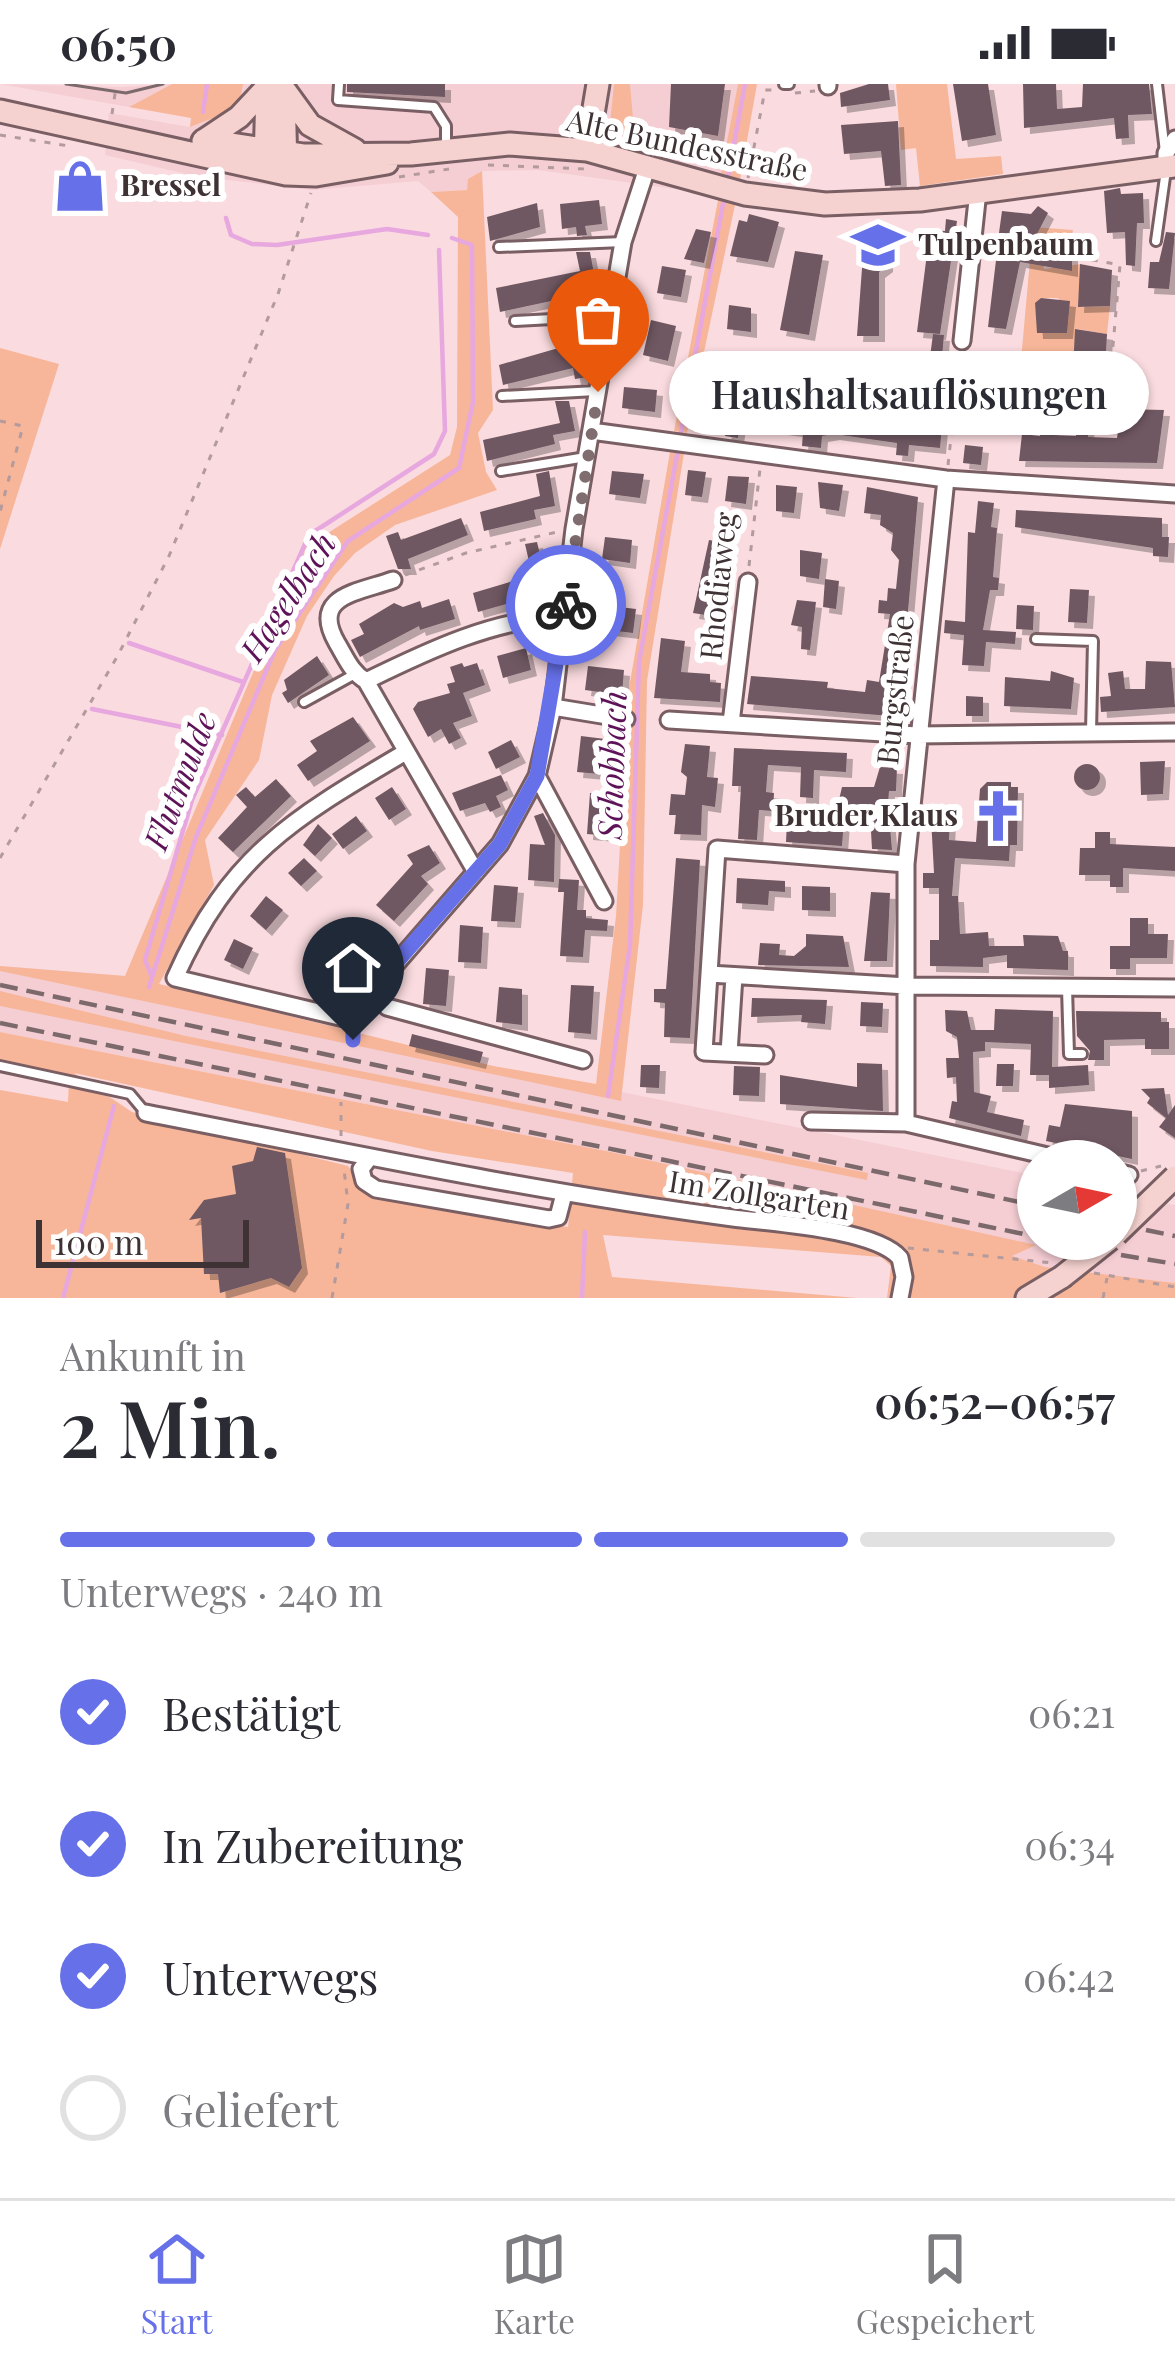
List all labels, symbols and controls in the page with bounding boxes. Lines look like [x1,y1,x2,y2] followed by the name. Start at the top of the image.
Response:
[60,12,177,72] text: 06:50
[562,99,812,189] street label: Alte Bundesstraße
[51,157,109,215] shop icon: Bressel
[120,164,221,204] place label: Bressel
[849,216,907,274] school or university icon: Tulpenbaum
[918,223,1094,263] place label: Tulpenbaum
[547,269,649,392] pin
[565,287,631,353] icon: bag
[670,350,1150,434] callout: Haushaltsauflösungen
[711,367,1107,419] text: Haushaltsauflösungen
[689,510,745,662] street label: Rhodiaweg
[227,523,344,670] water label: Hagelbach
[506,545,626,665] courier
[533,572,599,638] icon: bike
[866,613,922,767] street label: Burgstraße
[585,690,635,841] water label: Schobbach
[131,705,225,857] water label: Flutmulde
[969,787,1027,845] church icon: Bruder Klaus
[774,794,958,834] place label: Bruder Klaus
[302,917,404,1040] pin
[320,935,386,1001] icon: home
[1017,1140,1137,1260] north arrow
[1017,1140,1137,1260] map controls
[666,1160,853,1228] street label: Im Zollgarten
[36,1214,249,1267] scale bar
[54,1219,143,1263] text: 100 m
[60,1329,246,1381] text: Ankunft in
[874,1370,1115,1430] text: 06:52–06:57
[60,1374,281,1478] text: 2 Min.
[60,1565,383,1617] text: Unterwegs · 240 m
[60,1679,126,1745] icon: check
[162,1682,340,1742] text: Bestätigt
[1028,1686,1115,1738] text: 06:21
[60,1811,126,1877] icon: check
[162,1814,463,1874] text: In Zubereitung
[1024,1818,1115,1870] text: 06:34
[60,1943,126,2009] icon: check
[162,1946,378,2006] text: Unterwegs
[1023,1950,1115,2002] text: 06:42
[162,2078,338,2138] text: Geliefert
[140,2226,213,2342] tab: Start
[494,2226,575,2342] tab: Karte
[856,2226,1035,2342] tab: Gespeichert

